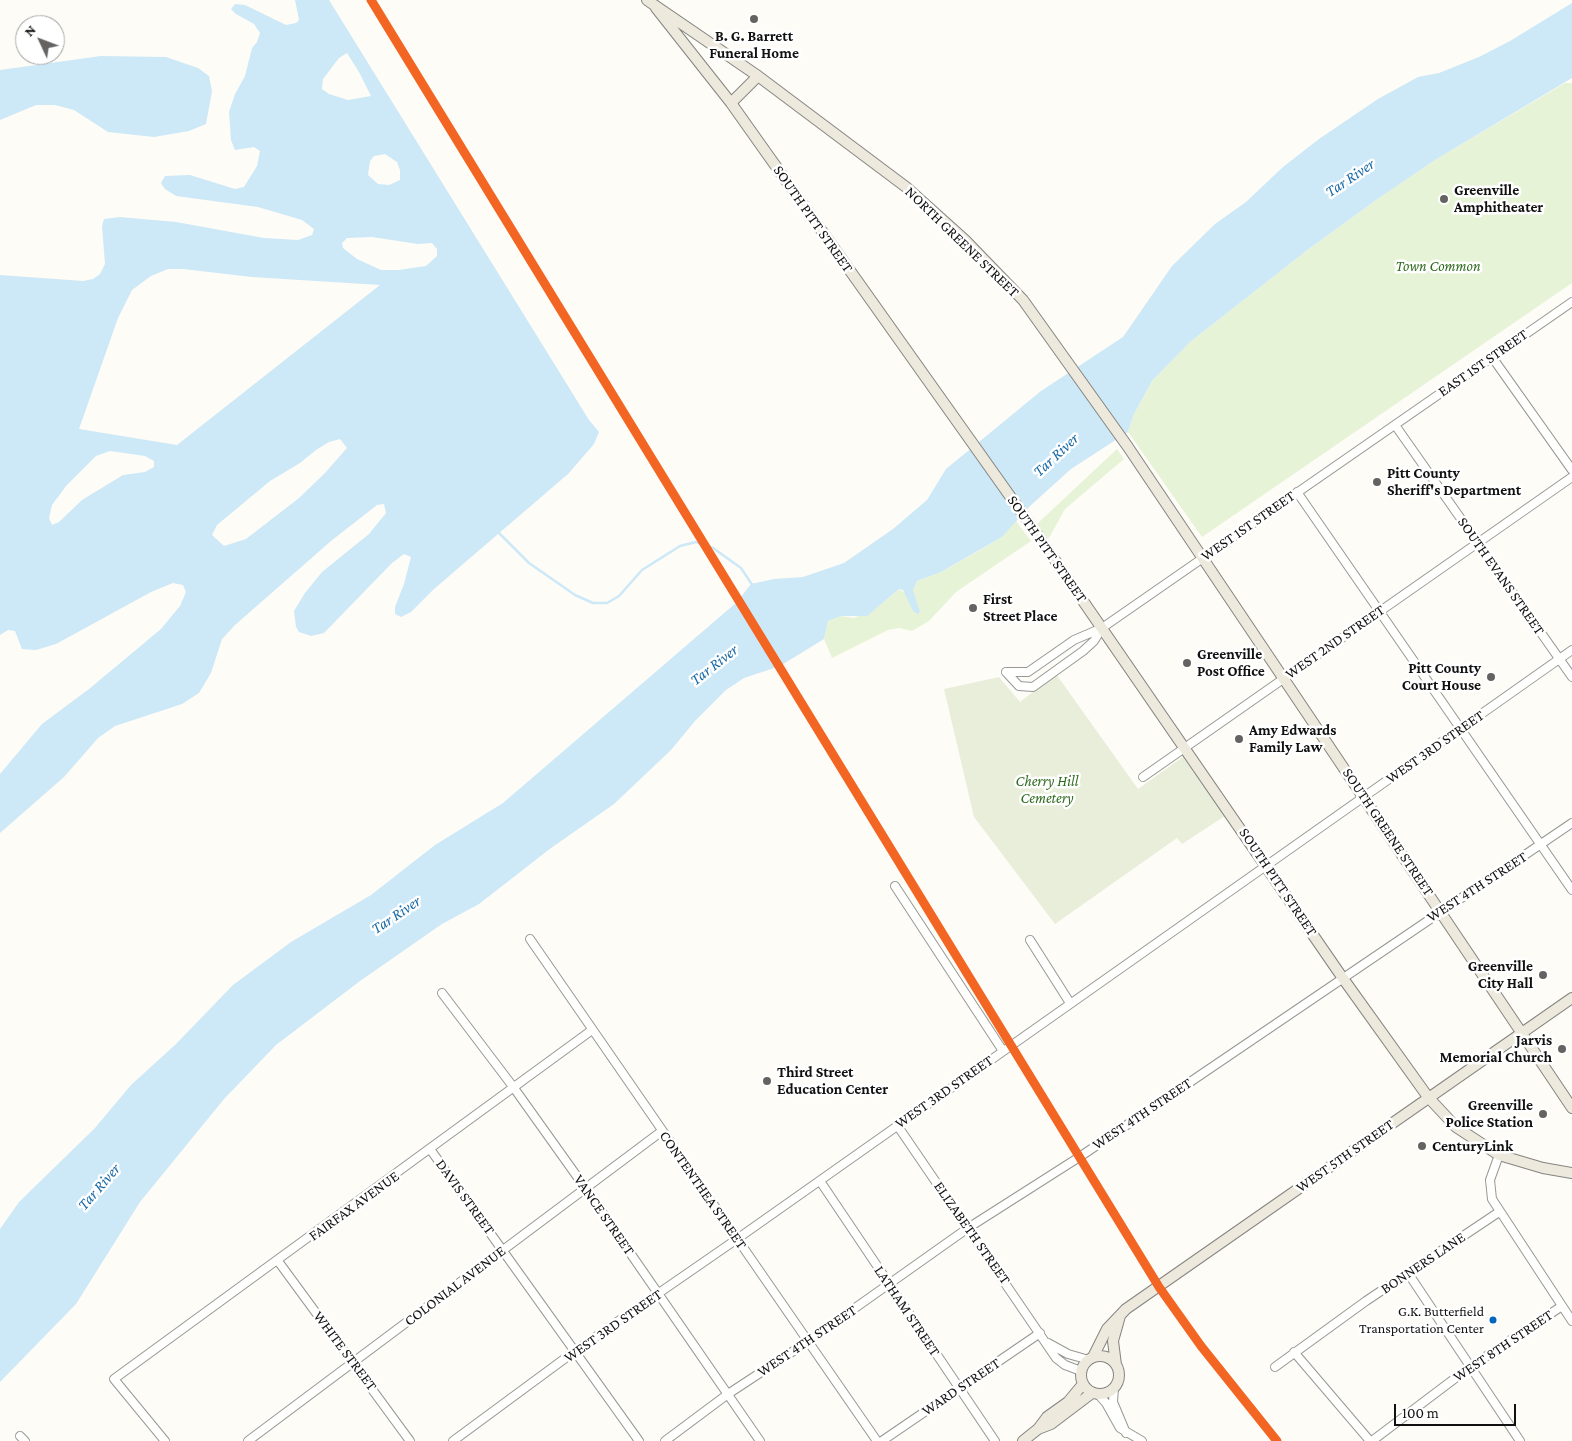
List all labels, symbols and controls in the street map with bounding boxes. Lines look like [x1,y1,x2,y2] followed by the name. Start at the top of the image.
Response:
[748,13,760,25] marker: B. G. Barrett Funeral Home
[15,15,65,65] north arrow
[21,22,39,39] text: N
[709,27,799,62] place label: B. G. Barrett Funeral Home
[1322,155,1378,201] water label: Tar River
[769,162,857,276] street label: SOUTH PITT STREET
[1454,181,1543,216] place label: Greenville Amphitheater
[901,183,1023,301] street label: NORTH GREENE STREET
[1438,193,1450,205] marker: Greenville Amphitheater
[1395,257,1481,275] park label: Town Common
[1435,325,1531,401] street label: EAST 1ST STREET
[1029,429,1083,481] water label: Tar River
[1387,464,1521,499] place label: Pitt County Sheriff's Department
[1371,476,1383,488] marker: Pitt County Sheriff's Department
[1198,487,1298,565] street label: WEST 1ST STREET
[1003,492,1091,606] street label: SOUTH PITT STREET
[1454,514,1548,638] street label: SOUTH EVANS STREET
[983,590,1057,625] place label: First Street Place
[1282,601,1388,683] street label: WEST 2ND STREET
[967,602,979,614] marker: First Street Place
[686,640,742,690] water label: Tar River
[1197,645,1265,680] place label: Greenville Post Office
[1181,657,1193,669] marker: Greenville Post Office
[1402,659,1481,694] place label: Pitt County Court House
[1485,671,1497,683] marker: Pitt County Court House
[1382,706,1488,788] street label: WEST 3RD STREET
[1249,721,1336,756] place label: Amy Edwards Family Law
[1233,733,1245,745] marker: Amy Edwards Family Law
[1338,765,1438,899] street label: SOUTH GREENE STREET
[1016,772,1078,807] park label: Cherry Hill Cemetery
[1235,824,1321,940] street label: SOUTH PITT STREET
[1423,848,1531,926] street label: WEST 4TH STREET
[368,892,424,938] water label: Tar River
[1468,957,1533,992] place label: Greenville City Hall
[1537,969,1549,981] marker: Greenville City Hall
[1439,1031,1552,1066] place label: Jarvis Memorial Church
[1556,1043,1568,1055] marker: Jarvis Memorial Church
[891,1051,997,1133] street label: WEST 3RD STREET
[777,1063,888,1098] place label: Third Street Education Center
[1089,1074,1195,1154] street label: WEST 4TH STREET
[761,1075,773,1087] marker: Third Street Education Center
[1446,1096,1533,1131] place label: Greenville Police Station
[1537,1108,1549,1120] marker: Greenville Police Station
[1293,1116,1397,1196] street label: WEST 5TH STREET
[655,1127,751,1253] street label: CONTENTHEA STREET
[1432,1137,1513,1155] place label: CenturyLink
[1416,1140,1428,1152] marker: CenturyLink
[432,1156,498,1238] street label: DAVIS STREET
[74,1160,124,1214] water label: Tar River
[305,1167,403,1245] street label: FAIRFAX AVENUE
[570,1171,638,1259] street label: VANCE STREET
[930,1178,1014,1288] street label: ELIZABETH STREET
[1377,1228,1469,1298] street label: BONNERS LANE
[401,1242,509,1330] street label: COLONIAL AVENUE
[870,1262,944,1360] street label: LATHAM STREET
[560,1285,666,1367] street label: WEST 3RD STREET
[754,1301,860,1381] street label: WEST 4TH STREET
[1359,1304,1484,1336] place label: G.K. Butterfield Transportation Center
[1450,1306,1556,1386] street label: WEST 8TH STREET
[309,1308,381,1394] street label: WHITE STREET
[1488,1315,1498,1325] marker: G.K. Butterfield Transportation Center
[918,1354,1004,1420] street label: WARD STREET
[1397,1394,1520,1426] scale bar
[1402,1405,1439,1421] text: 100 m

